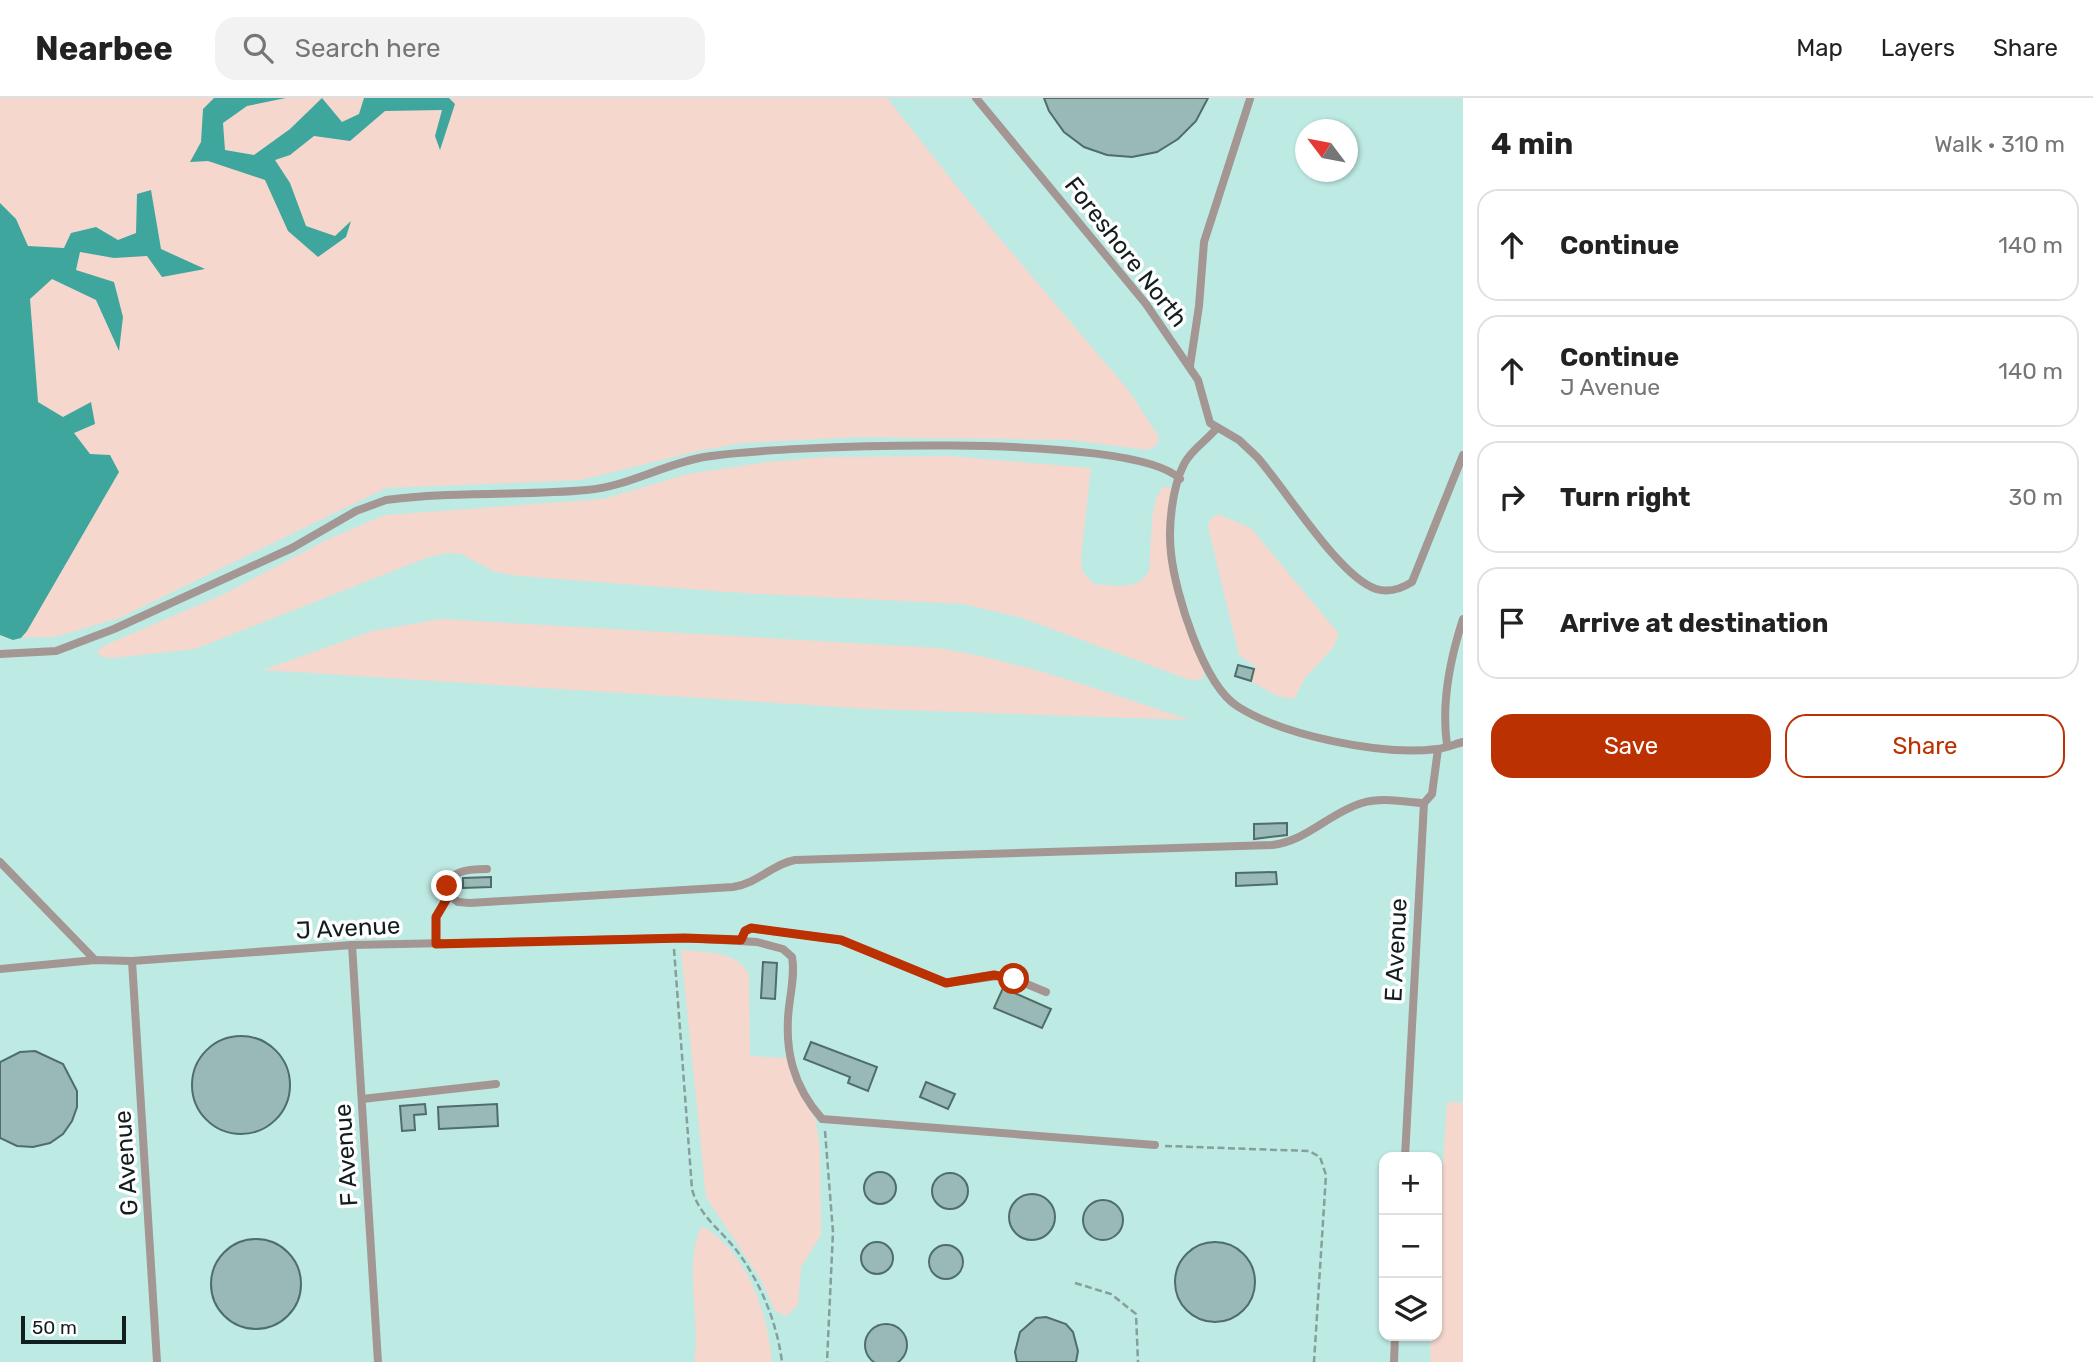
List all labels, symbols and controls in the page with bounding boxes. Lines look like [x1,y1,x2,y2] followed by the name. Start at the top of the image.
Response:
[215,17,705,80] search box
[35,29,173,68] text: Nearbee
[239,29,277,67] icon: search
[295,33,441,64] text: Search here
[1796,34,1843,62] text: Map
[1881,34,1955,62] text: Layers
[1993,34,2058,62] text: Share
[1295,119,1358,182] north arrow
[1491,126,1573,162] text: 4 min
[1934,130,2065,158] text: Walk · 310 m
[1059,172,1193,332] street label: Foreshore North
[1493,226,1531,264] icon: ahead
[1560,230,1679,261] text: Continue
[1998,231,2063,259] text: 140 m
[1560,342,1679,373] text: Continue
[1493,352,1531,390] icon: ahead
[1998,357,2063,385] text: 140 m
[1560,373,1660,401] text: J Avenue
[1493,478,1531,516] icon: right
[1560,482,1690,513] text: Turn right
[2008,483,2063,511] text: 30 m
[1493,604,1531,642] icon: arrive
[1560,608,1828,639] text: Arrive at destination
[1491,714,1771,778] button: Save
[1785,714,2065,778] button: Share
[431,870,462,901] route end
[1379,897,1413,1003] street label: E Avenue
[295,911,401,945] street label: J Avenue
[998,963,1029,994] route start
[328,1103,364,1207] street label: F Avenue
[108,1109,144,1217] street label: G Avenue
[1379,1152,1442,1341] map controls
[1379,1152,1442,1215] button: +
[1379,1215,1442,1278] button: −
[1379,1278,1442,1341] button: layers
[21,1313,126,1345] scale bar
[32,1316,77,1339] text: 50 m

